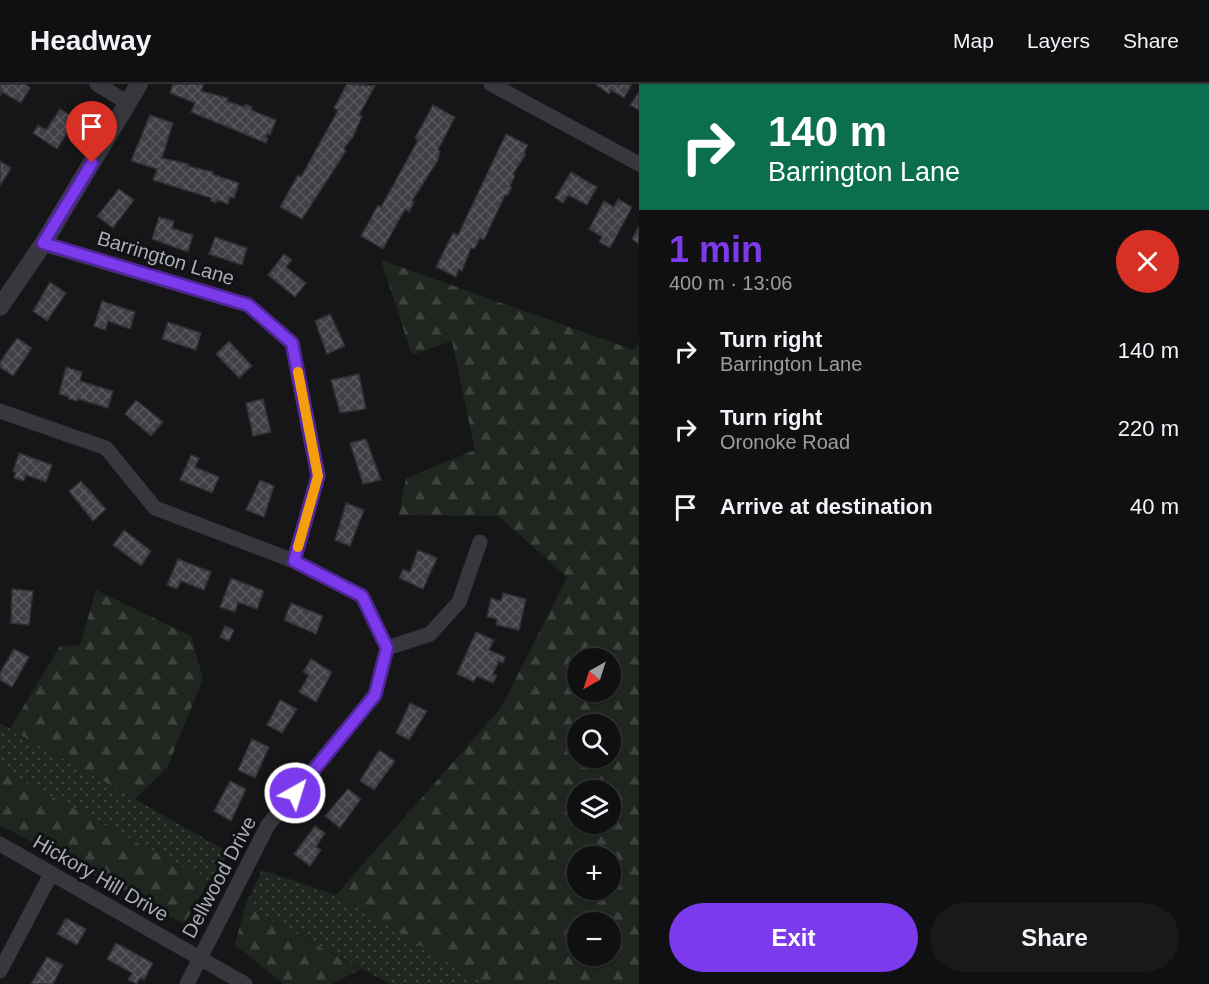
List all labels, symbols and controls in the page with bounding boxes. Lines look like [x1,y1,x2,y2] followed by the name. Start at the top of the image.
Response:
[30,25,151,56] text: Headway
[953,29,994,52] text: Map
[1027,29,1090,52] text: Layers
[1123,29,1179,52] text: Share
[66,101,117,163] pin
[669,108,747,186] icon: right
[768,108,887,155] text: 140 m
[75,110,108,143] icon: arrive
[768,157,960,187] text: Barrington Lane
[95,227,237,289] street label: Barrington Lane
[669,229,763,270] text: 1 min
[1116,230,1179,293] button: close
[669,272,792,294] text: 400 m · 13:06
[720,327,822,352] text: Turn right
[669,335,702,368] icon: right
[1118,338,1179,363] text: 140 m
[720,353,862,375] text: Barrington Lane
[720,405,822,430] text: Turn right
[669,413,702,446] icon: right
[1118,416,1179,441] text: 220 m
[720,431,850,453] text: Oronoke Road
[669,491,702,524] icon: arrive
[720,494,933,519] text: Arrive at destination
[1130,494,1179,519] text: 40 m
[567,648,621,702] north arrow
[567,648,621,966] map controls
[567,714,621,768] button: search
[263,761,327,825] position arrow
[567,780,621,834] button: layers
[178,812,260,942] street label: Dellwood Drive
[30,830,172,926] street label: Hickory Hill Drive
[567,846,621,900] button: +
[669,903,918,972] button: Exit
[930,903,1179,972] button: Share
[567,912,621,966] button: −

